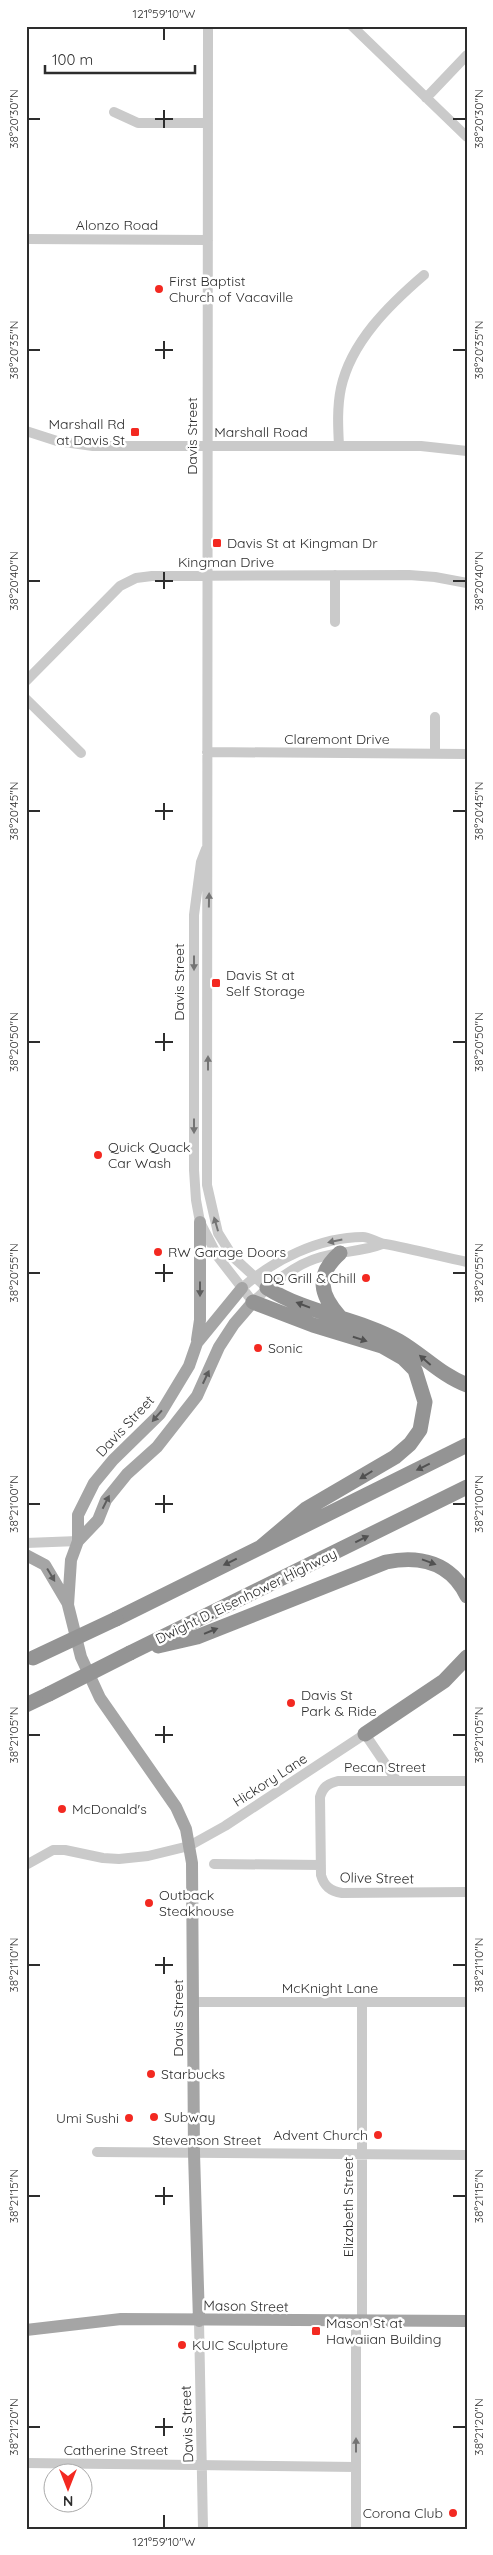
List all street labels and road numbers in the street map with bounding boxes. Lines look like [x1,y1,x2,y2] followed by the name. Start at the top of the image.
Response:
[76,216,158,234] street label: Alonzo Road
[183,397,201,475] street label: Davis Street
[214,423,308,441] street label: Marshall Road
[178,553,274,571] street label: Kingman Drive
[284,730,390,748] street label: Claremont Drive
[170,943,188,1021] street label: Davis Street
[92,1391,158,1460] street label: Davis Street
[152,1544,340,1648] street label: Dwight D. Eisenhower Highway
[229,1749,311,1811] street label: Hickory Lane
[344,1758,426,1776] street label: Pecan Street
[340,1868,415,1888] street label: Olive Street
[169,1979,187,2057] street label: Davis Street
[282,1979,378,1997] street label: McKnight Lane
[153,2131,262,2149] street label: Stevenson Street
[339,2156,357,2257] street label: Elizabeth Street
[203,2296,289,2316] street label: Mason Street
[177,2385,197,2463] street label: Davis Street
[64,2441,169,2459] street label: Catherine Street

